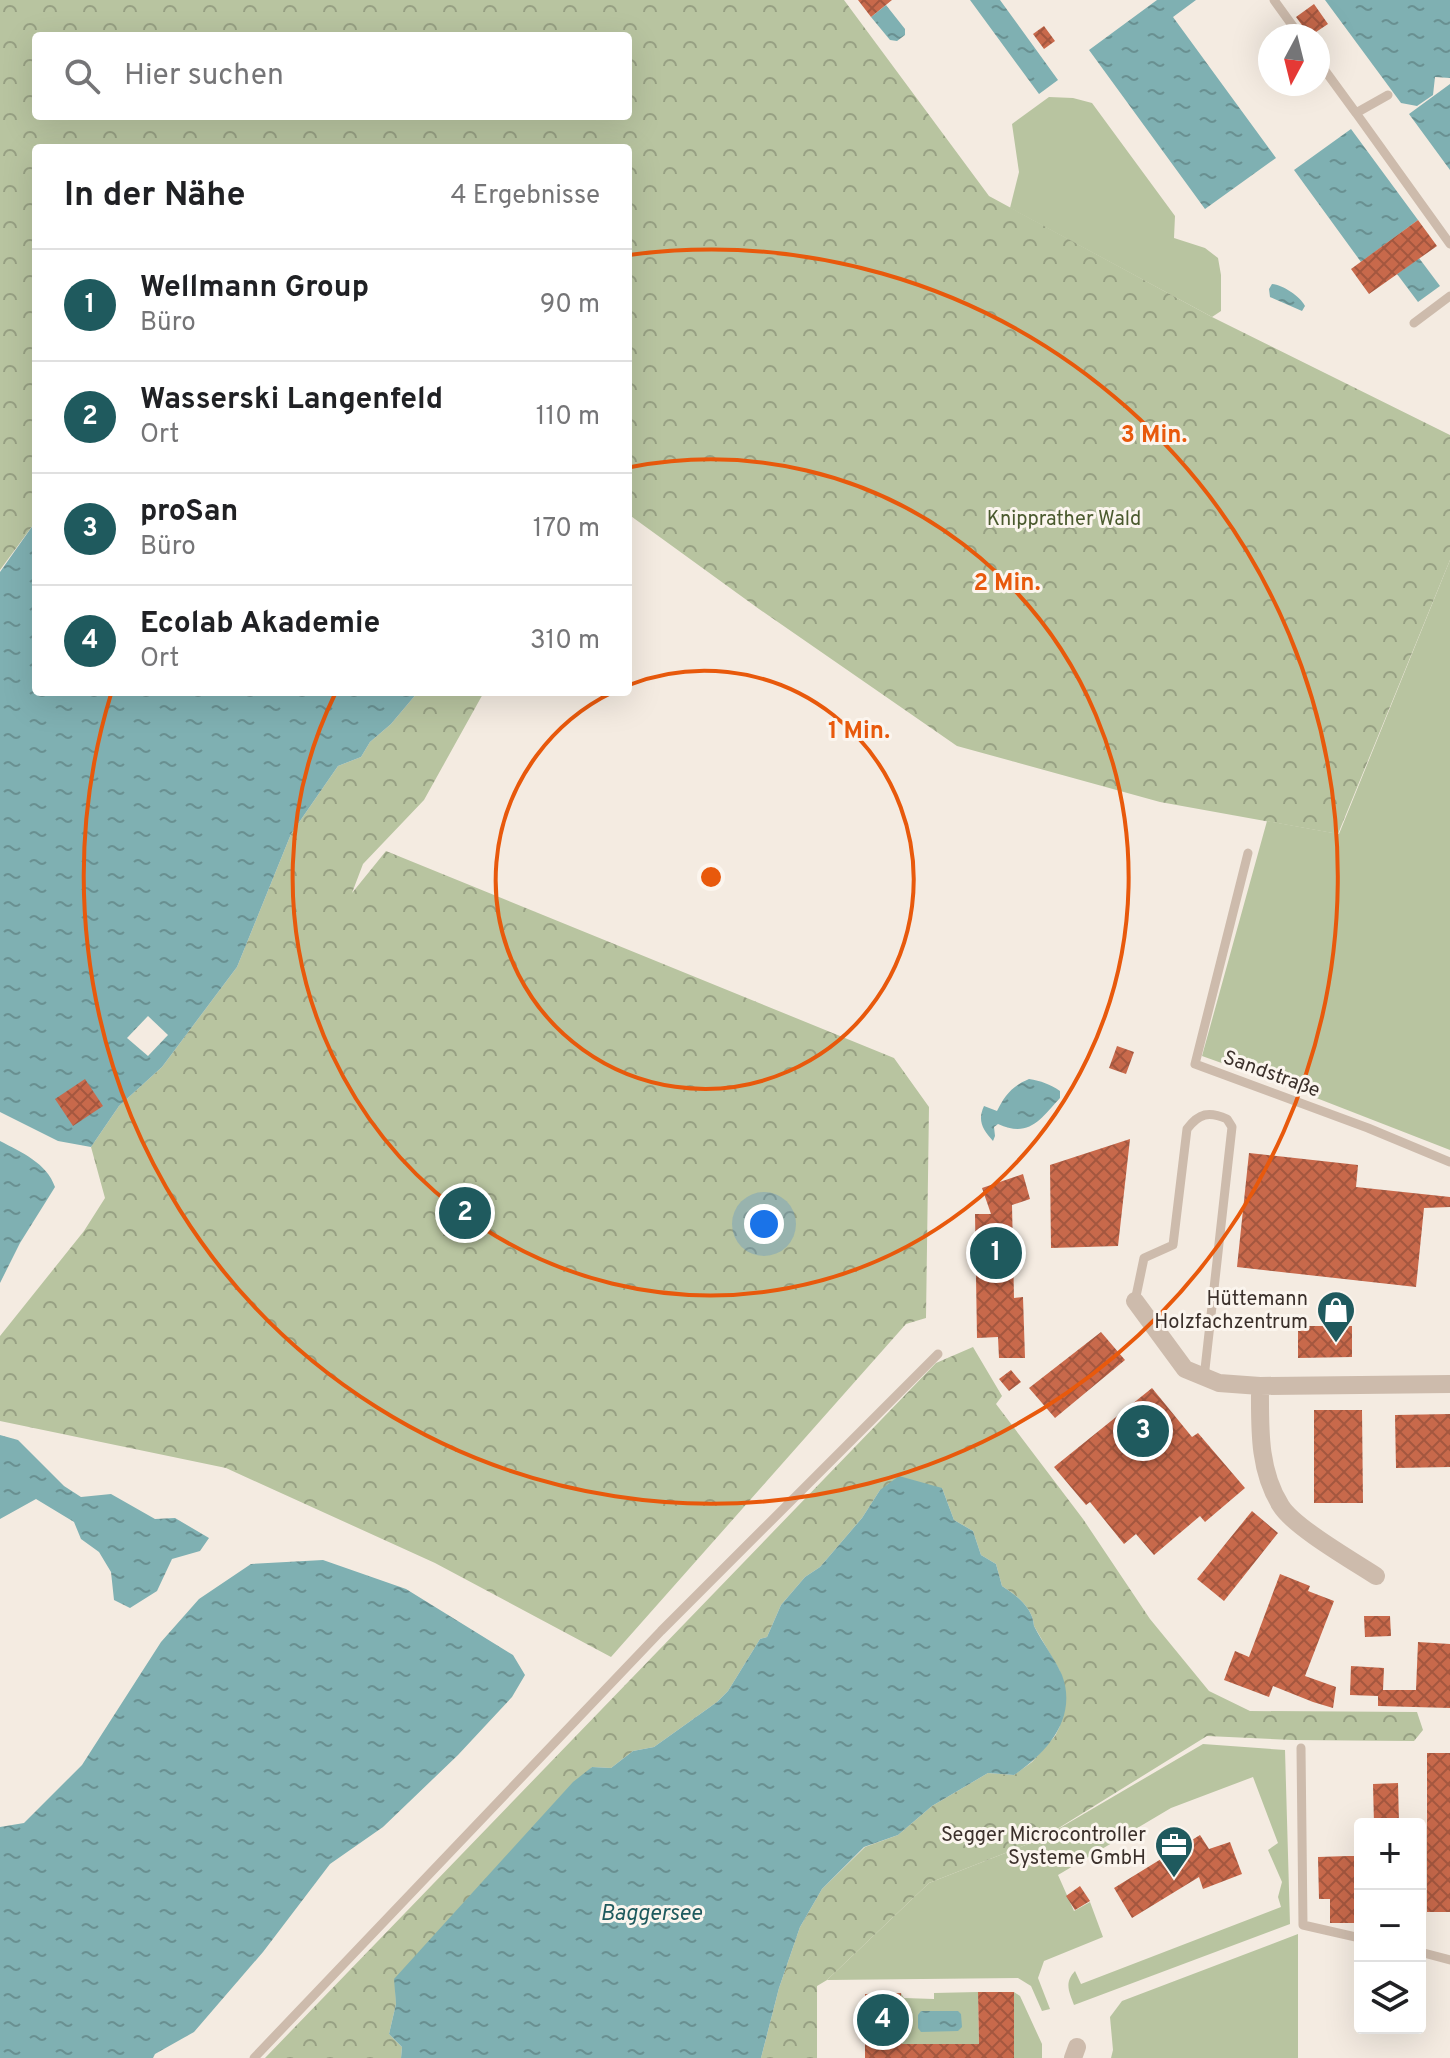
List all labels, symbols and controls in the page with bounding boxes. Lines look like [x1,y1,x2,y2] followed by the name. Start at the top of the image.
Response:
[1258,24,1330,96] north arrow
[32,32,632,120] search box
[60,54,104,98] icon: search
[124,58,284,95] text: Hier suchen
[64,175,246,218] text: In der Nähe
[450,180,600,213] text: 4 Ergebnisse
[140,270,369,307] text: Wellmann Group
[85,289,95,322] text: 1
[540,289,600,322] text: 90 m
[140,307,196,340] text: Büro
[140,382,443,419] text: Wasserski Langenfeld
[82,401,98,434] text: 2
[536,401,600,434] text: 110 m
[140,419,179,452] text: Ort
[1121,421,1187,451] text: 3 Min.
[140,494,238,531] text: proSan
[987,507,1141,533] park label: Knipprather Wald
[82,513,98,546] text: 3
[533,513,600,546] text: 170 m
[140,531,196,564] text: Büro
[973,569,1041,599] text: 2 Min.
[140,606,380,643] text: Ecolab Akademie
[82,625,98,658] text: 4
[530,625,600,658] text: 310 m
[140,643,179,676] text: Ort
[828,717,890,747] text: 1 Min.
[697,863,725,891] centre of rings
[1219,1045,1323,1104] street label: Sandstraße
[439,1183,491,1243] pin: 2
[744,1204,784,1244] your location
[970,1223,1022,1283] pin: 1
[1154,1287,1308,1336] place label: Hüttemann Holzfachzentrum
[1315,1289,1357,1344] shop icon: Hüttemann Holzfachzentrum
[1117,1401,1169,1461] pin: 3
[1354,1818,1426,2034] map controls
[1354,1818,1426,1890] button: +
[941,1823,1146,1872] place label: Segger Microcontroller Systeme GmbH
[1153,1824,1195,1879] office icon: Segger Microcontroller Systeme GmbH
[1354,1890,1426,1962] button: −
[600,1901,703,1928] water label: Baggersee
[1354,1962,1426,2034] button: layers
[857,1990,909,2050] pin: 4

